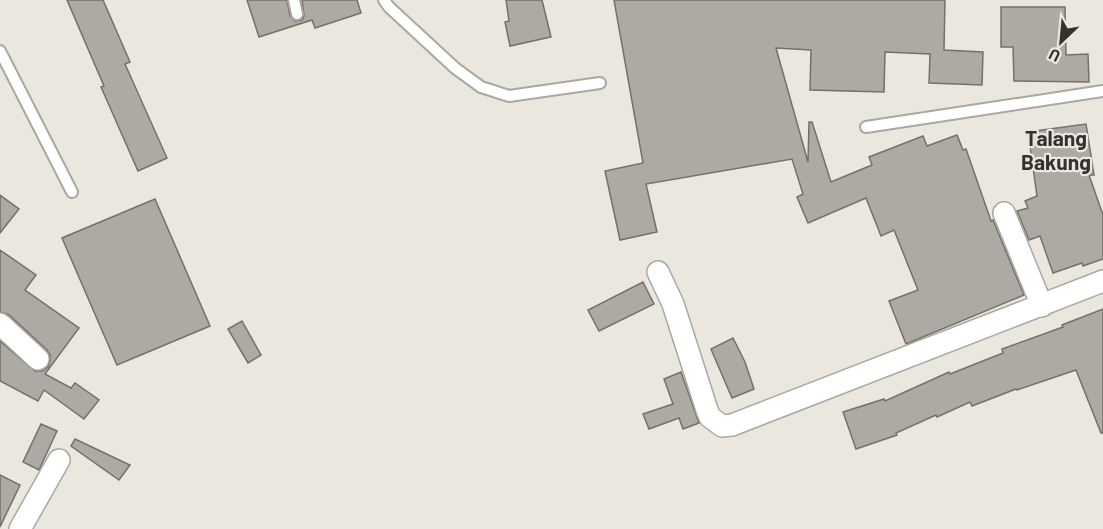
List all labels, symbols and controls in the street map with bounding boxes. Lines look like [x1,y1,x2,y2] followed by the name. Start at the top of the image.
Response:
[1031,12,1091,72] north arrow
[1046,45,1063,67] text: U
[1021,125,1091,174] district label: Talang Bakung

